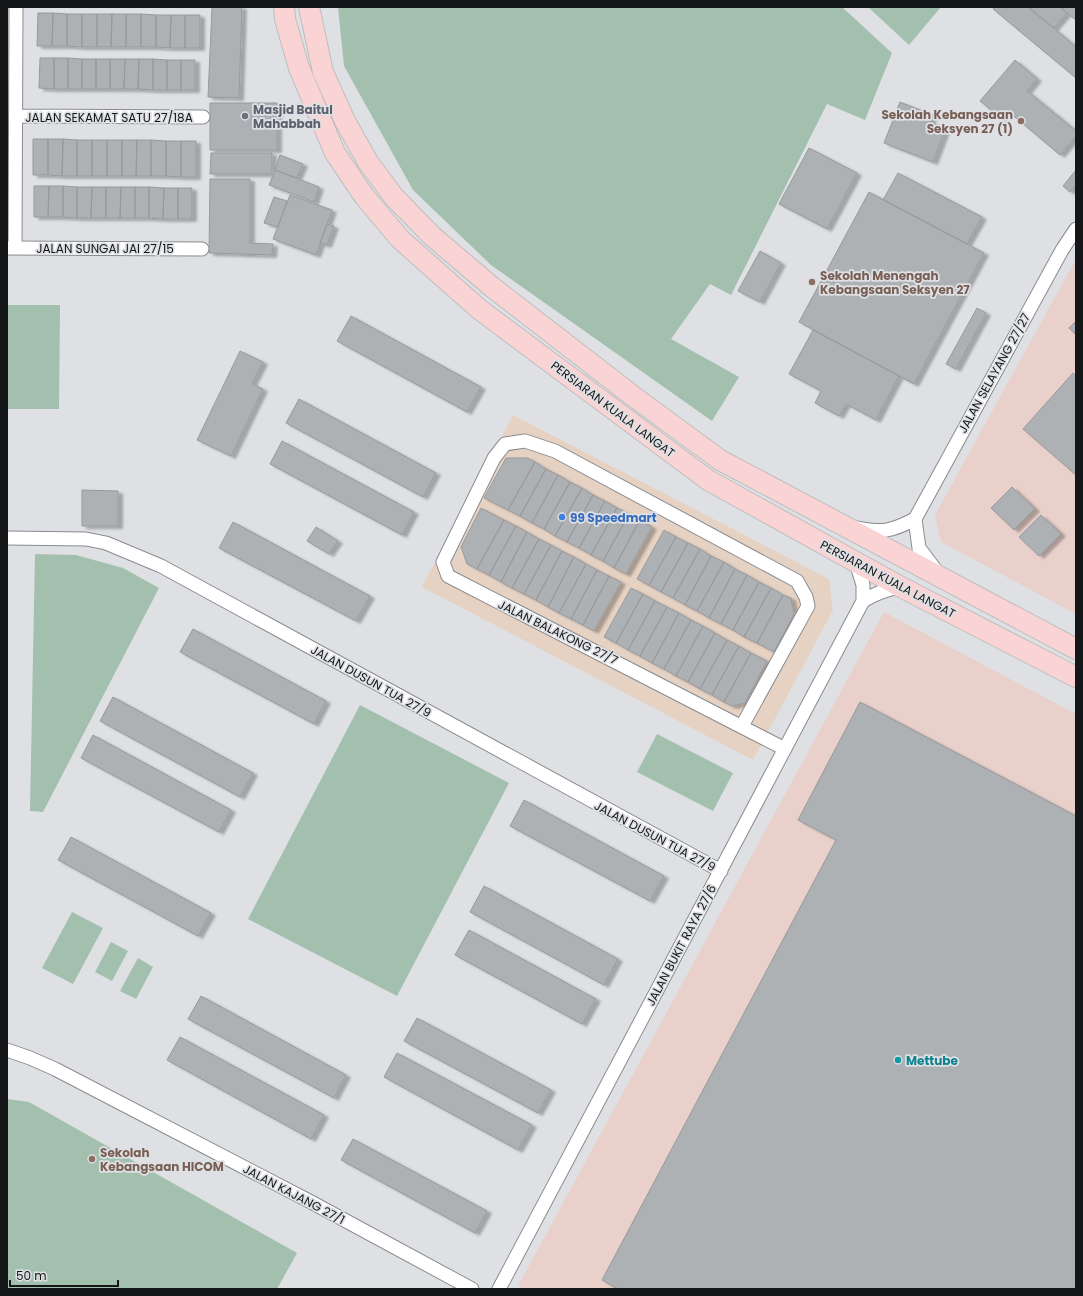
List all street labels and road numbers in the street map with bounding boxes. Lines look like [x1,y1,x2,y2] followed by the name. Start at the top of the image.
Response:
[25,109,193,126] street label: JALAN SEKAMAT SATU 27/18A
[36,240,174,257] street label: JALAN SUNGAI JAI 27/15
[954,310,1034,436] street label: JALAN SELAYANG 27/27
[548,357,679,462] street label: PERSIARAN KUALA LANGAT
[817,536,959,622] street label: PERSIARAN KUALA LANGAT
[495,596,621,669] street label: JALAN BALAKONG 27/7
[308,641,434,721] street label: JALAN DUSUN TUA 27/9
[591,797,719,875] street label: JALAN DUSUN TUA 27/9
[642,881,720,1009] street label: JALAN BUKIT RAYA 27/6
[240,1160,348,1228] street label: JALAN KAJANG 27/1

